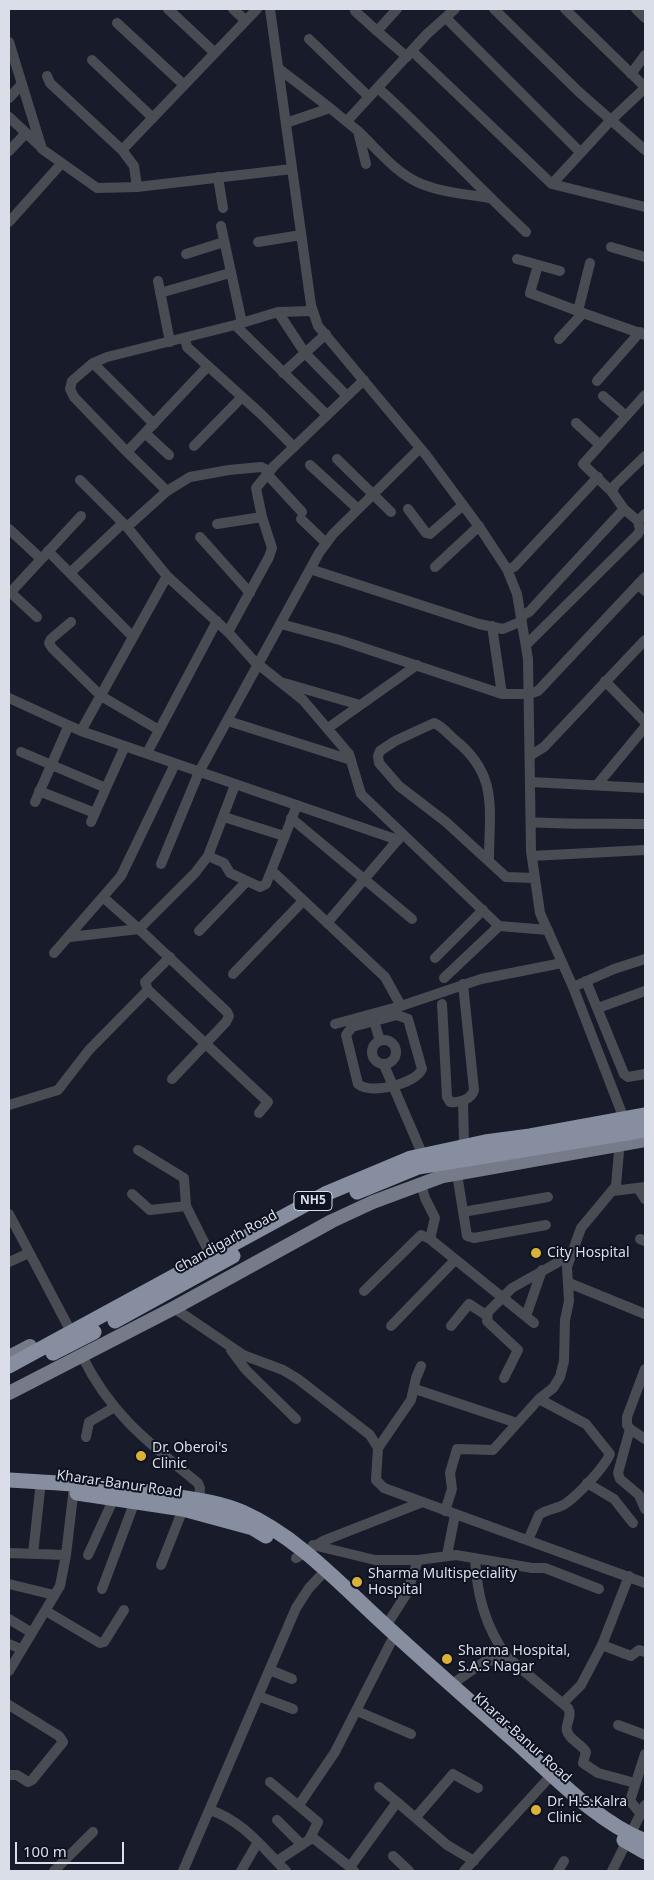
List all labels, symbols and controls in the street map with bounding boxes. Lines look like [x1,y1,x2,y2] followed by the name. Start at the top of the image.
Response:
[294,1192,332,1210] road number: NH5
[172,1207,280,1277] street label: Chandigarh Road
[547,1245,630,1261] place label: City Hospital
[529,1246,543,1260] marker: City Hospital
[152,1440,228,1472] place label: Dr. Oberoi's Clinic
[134,1449,148,1463] marker: Dr. Oberoi's Clinic
[55,1467,183,1501] street label: Kharar-Banur Road
[368,1566,517,1598] place label: Sharma Multispeciality Hospital
[350,1575,364,1589] marker: Sharma Multispeciality Hospital
[458,1643,571,1675] place label: Sharma Hospital, S.A.S Nagar
[440,1652,454,1666] marker: Sharma Hospital, S.A.S Nagar
[470,1690,574,1786] street label: Kharar-Banur Road
[547,1794,627,1826] place label: Dr. H.S.Kalra Clinic
[529,1803,543,1817] marker: Dr. H.S.Kalra Clinic
[18,1832,126,1864] scale bar
[23,1841,67,1861] text: 100 m

